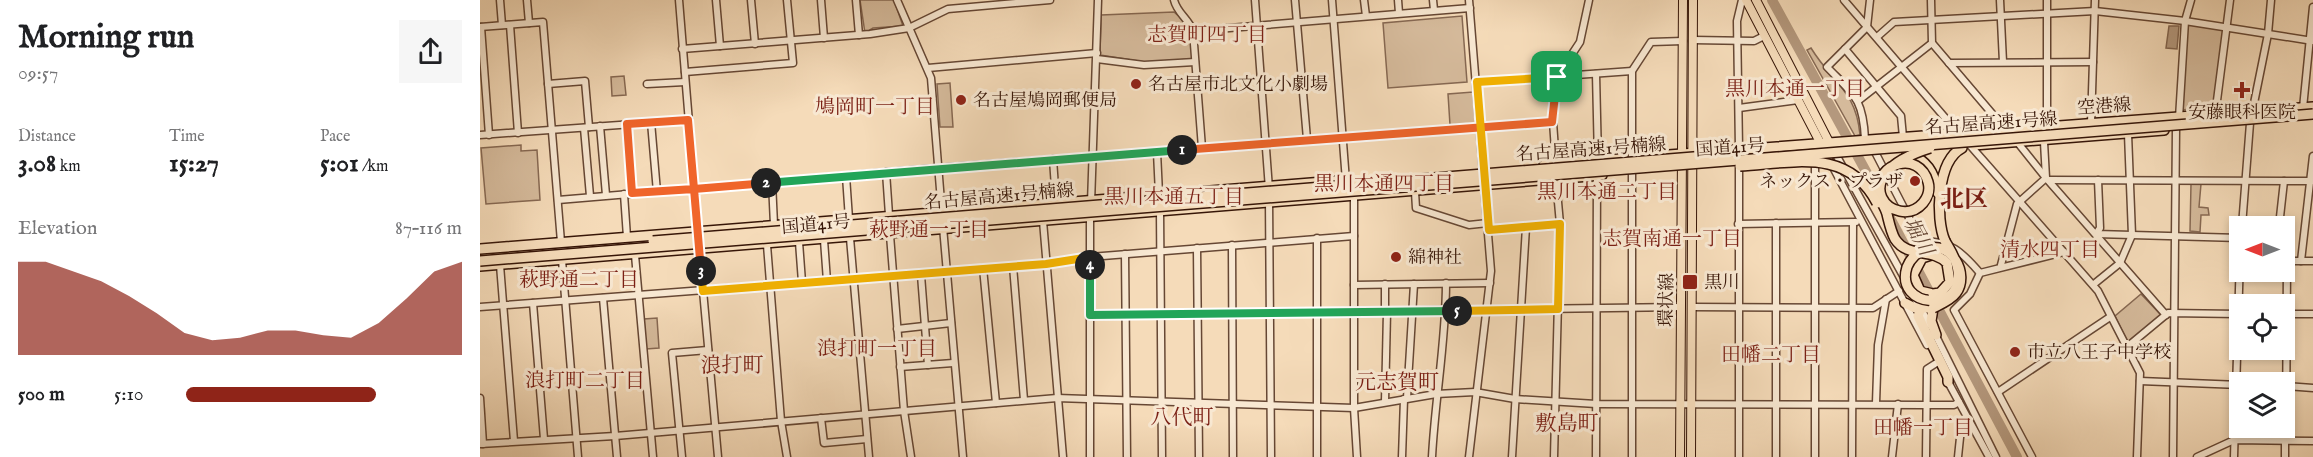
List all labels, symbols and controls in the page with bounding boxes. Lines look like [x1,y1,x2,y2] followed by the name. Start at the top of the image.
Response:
[18,17,194,59] text: Morning run
[399,20,462,83] button: share
[1147,23,1267,48] district label: 志賀町四丁目
[1531,51,1582,102] pin
[1540,60,1573,93] icon: arrive
[18,61,58,86] text: 09:57
[1148,74,1328,97] place label: 名古屋市北文化小劇場
[1129,77,1143,91] marker: 名古屋市北文化小劇場
[1725,77,1865,102] district label: 黒川本通一丁目
[2233,81,2251,99] marker: 安藤眼科医院
[973,90,1117,113] place label: 名古屋鳩岡郵便局
[954,93,968,107] marker: 名古屋鳩岡郵便局
[2076,94,2132,121] street label: 空港線
[815,95,935,120] district label: 鳩岡町一丁目
[2188,102,2296,125] place label: 安藤眼科医院
[1924,108,2058,141] street label: 名古屋高速1号線
[18,127,76,147] text: Distance
[169,127,205,147] text: Time
[320,127,350,147] text: Pace
[1515,134,1667,167] street label: 名古屋高速1号楠線
[1167,135,1197,165] pin: 1
[1695,135,1766,162] street label: 国道41号
[1179,140,1185,160] text: 1
[18,147,56,180] text: 3.08
[169,147,219,180] text: 15:27
[320,147,359,180] text: 5:01
[56,157,81,177] text: km
[359,157,388,177] text: /km
[751,168,781,198] pin: 2
[1759,171,1903,194] place label: ネックス・プラザ
[1314,172,1454,197] district label: 黒川本通四丁目
[762,173,770,193] text: 2
[1908,174,1922,188] marker: ネックス・プラザ
[923,179,1075,216] street label: 名古屋高速1号楠線
[1537,180,1677,205] district label: 黒川本通二丁目
[1104,185,1244,210] district label: 黒川本通五丁目
[1940,185,1988,216] district label: 北区
[780,211,852,240] street label: 国道41号
[1897,213,1939,262] water label: 堀川
[18,216,97,241] text: Elevation
[395,216,462,241] text: 87–116 m
[2229,216,2295,282] north arrow
[2229,216,2295,438] map controls
[869,218,989,243] district label: 萩野通一丁目
[1602,227,1742,252] district label: 志賀南通一丁目
[2000,238,2100,263] district label: 清水四丁目
[1408,247,1462,270] place label: 綿神社
[1075,250,1105,280] pin: 4
[1389,250,1403,264] marker: 綿神社
[1086,255,1094,275] text: 4
[686,256,716,286] pin: 3
[698,261,704,281] text: 3
[519,268,639,293] district label: 萩野通二丁目
[1704,272,1740,295] place label: 黒川
[1656,273,1679,327] street label: 環状線
[1681,273,1699,291] marker: 黒川
[2229,294,2295,360] button: locate
[1442,296,1472,326] pin: 5
[1454,301,1460,321] text: 5
[817,337,937,362] district label: 浪打町一丁目
[2027,342,2171,365] place label: 市立八王子中学校
[1721,343,1821,368] district label: 田幡二丁目
[2008,345,2022,359] marker: 市立八王子中学校
[701,353,764,380] district label: 浪打町
[525,369,645,394] district label: 浪打町二丁目
[1355,370,1439,397] district label: 元志賀町
[2229,372,2295,438] button: layers
[18,382,65,407] text: 500 m
[114,382,144,407] text: 5:10
[1151,405,1214,432] district label: 八代町
[1536,411,1599,438] district label: 敷島町
[1873,416,1973,441] district label: 田幡一丁目

